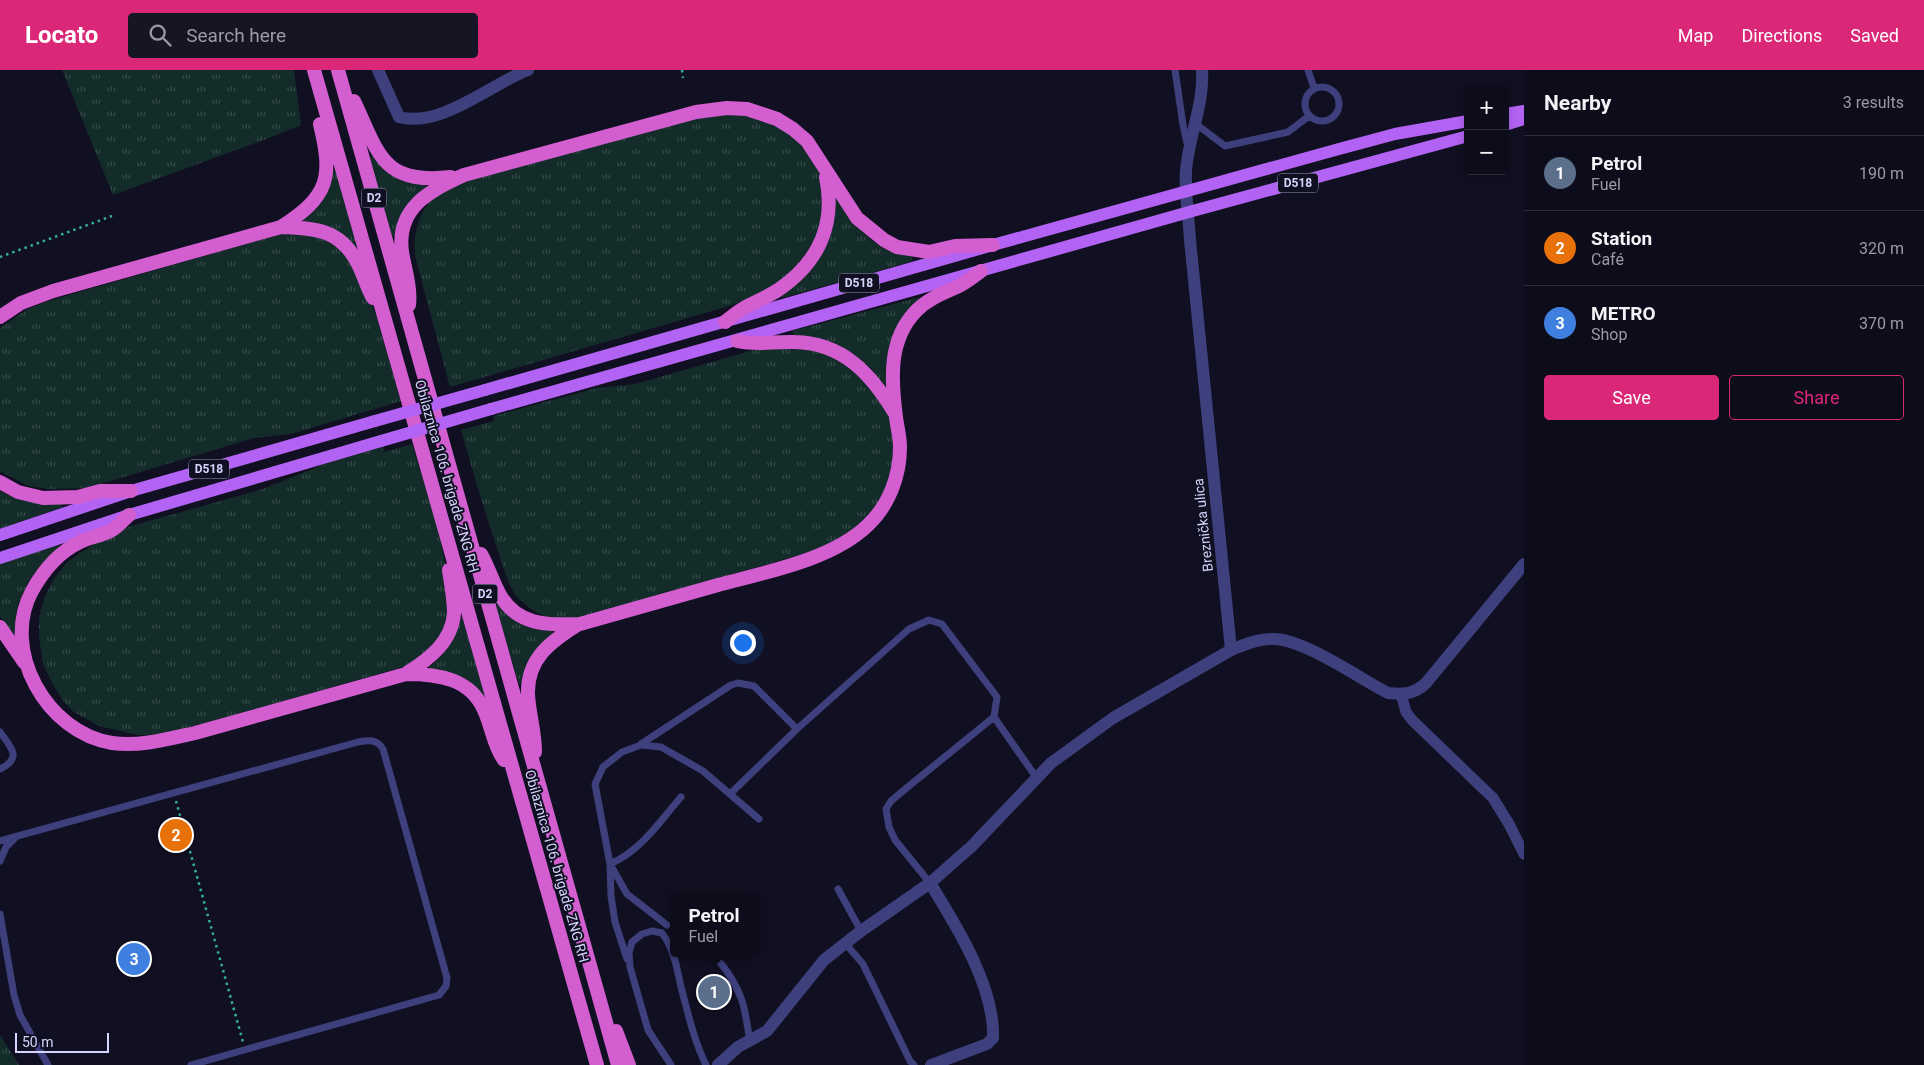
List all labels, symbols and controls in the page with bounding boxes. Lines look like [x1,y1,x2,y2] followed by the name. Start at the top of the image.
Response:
[128,13,478,58] search box
[25,21,98,49] text: Locato
[146,21,174,49] icon: search
[186,24,286,47] text: Search here
[1678,25,1713,46] text: Map
[1741,25,1822,46] text: Directions
[1850,25,1899,46] text: Saved
[1464,85,1509,175] map controls
[1464,85,1509,130] button: +
[1544,91,1611,115] text: Nearby
[1843,93,1904,112] text: 3 results
[1464,130,1509,175] button: −
[1591,152,1642,175] text: Petrol
[1555,164,1565,183] text: 1
[1859,164,1904,183] text: 190 m
[1278,174,1318,192] road number: D518
[1591,175,1621,194] text: Fuel
[362,189,386,208] road number: D2
[1591,227,1652,250] text: Station
[1555,239,1565,258] text: 2
[1859,239,1904,258] text: 320 m
[1591,250,1624,269] text: Café
[839,274,879,292] road number: D518
[1591,302,1656,325] text: METRO
[1555,314,1565,333] text: 3
[1859,314,1904,333] text: 370 m
[1591,325,1627,344] text: Shop
[1544,375,1719,420] button: Save
[1729,375,1904,420] button: Share
[412,378,482,574] street label: Obilaznica 106. brigade ZNG RH
[189,459,229,478] road number: D518
[1190,478,1216,572] street label: Breznička ulica
[472,584,498,604] road number: D2
[730,630,756,656] your location
[522,768,592,964] street label: Obilaznica 106. brigade ZNG RH
[160,816,192,854] pin: 2
[670,892,758,957] popup
[688,904,740,927] text: Petrol
[688,927,718,946] text: Fuel
[118,940,150,978] pin: 3
[698,973,730,1011] pin: 1
[15,1030,109,1053] scale bar
[22,1034,54,1050] text: 50 m

